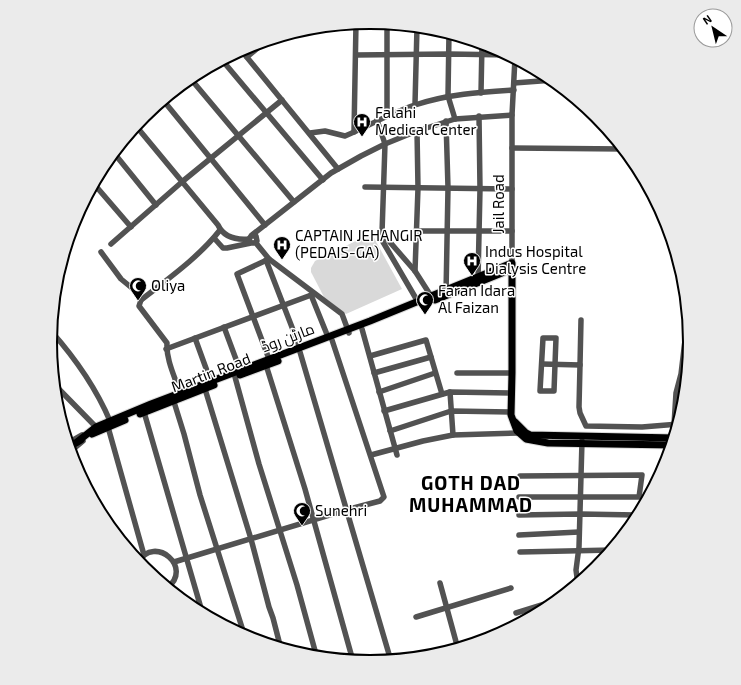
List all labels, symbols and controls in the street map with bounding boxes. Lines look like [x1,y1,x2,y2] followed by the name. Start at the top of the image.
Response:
[693,8,733,48] north arrow
[700,12,714,27] text: N
[375,103,477,138] place label: Falahi Medical Center
[352,112,372,137] hospital icon: Falahi Medical Center
[489,174,507,234] street label: Jail Road
[295,226,423,261] place label: CAPTAIN JEHANGIR (PEDAIS-GA)
[272,235,292,260] hospital icon: CAPTAIN JEHANGIR (PEDAIS-GA)
[485,242,586,277] place label: Indus Hospital Dialysis Centre
[462,251,482,276] hospital icon: Indus Hospital Dialysis Centre
[128,276,148,301] mosque icon: Oliya
[151,276,185,294] place label: Oliya
[438,281,515,316] place label: Faran Idara Al Faizan
[415,290,435,315] mosque icon: Faran Idara Al Faizan
[259,319,317,357] street label: مارٹن روڈ
[168,349,253,395] street label: Martin Road
[409,471,533,516] district label: GOTH DAD MUHAMMAD
[292,501,312,526] mosque icon: Sunehri
[315,501,367,519] place label: Sunehri

